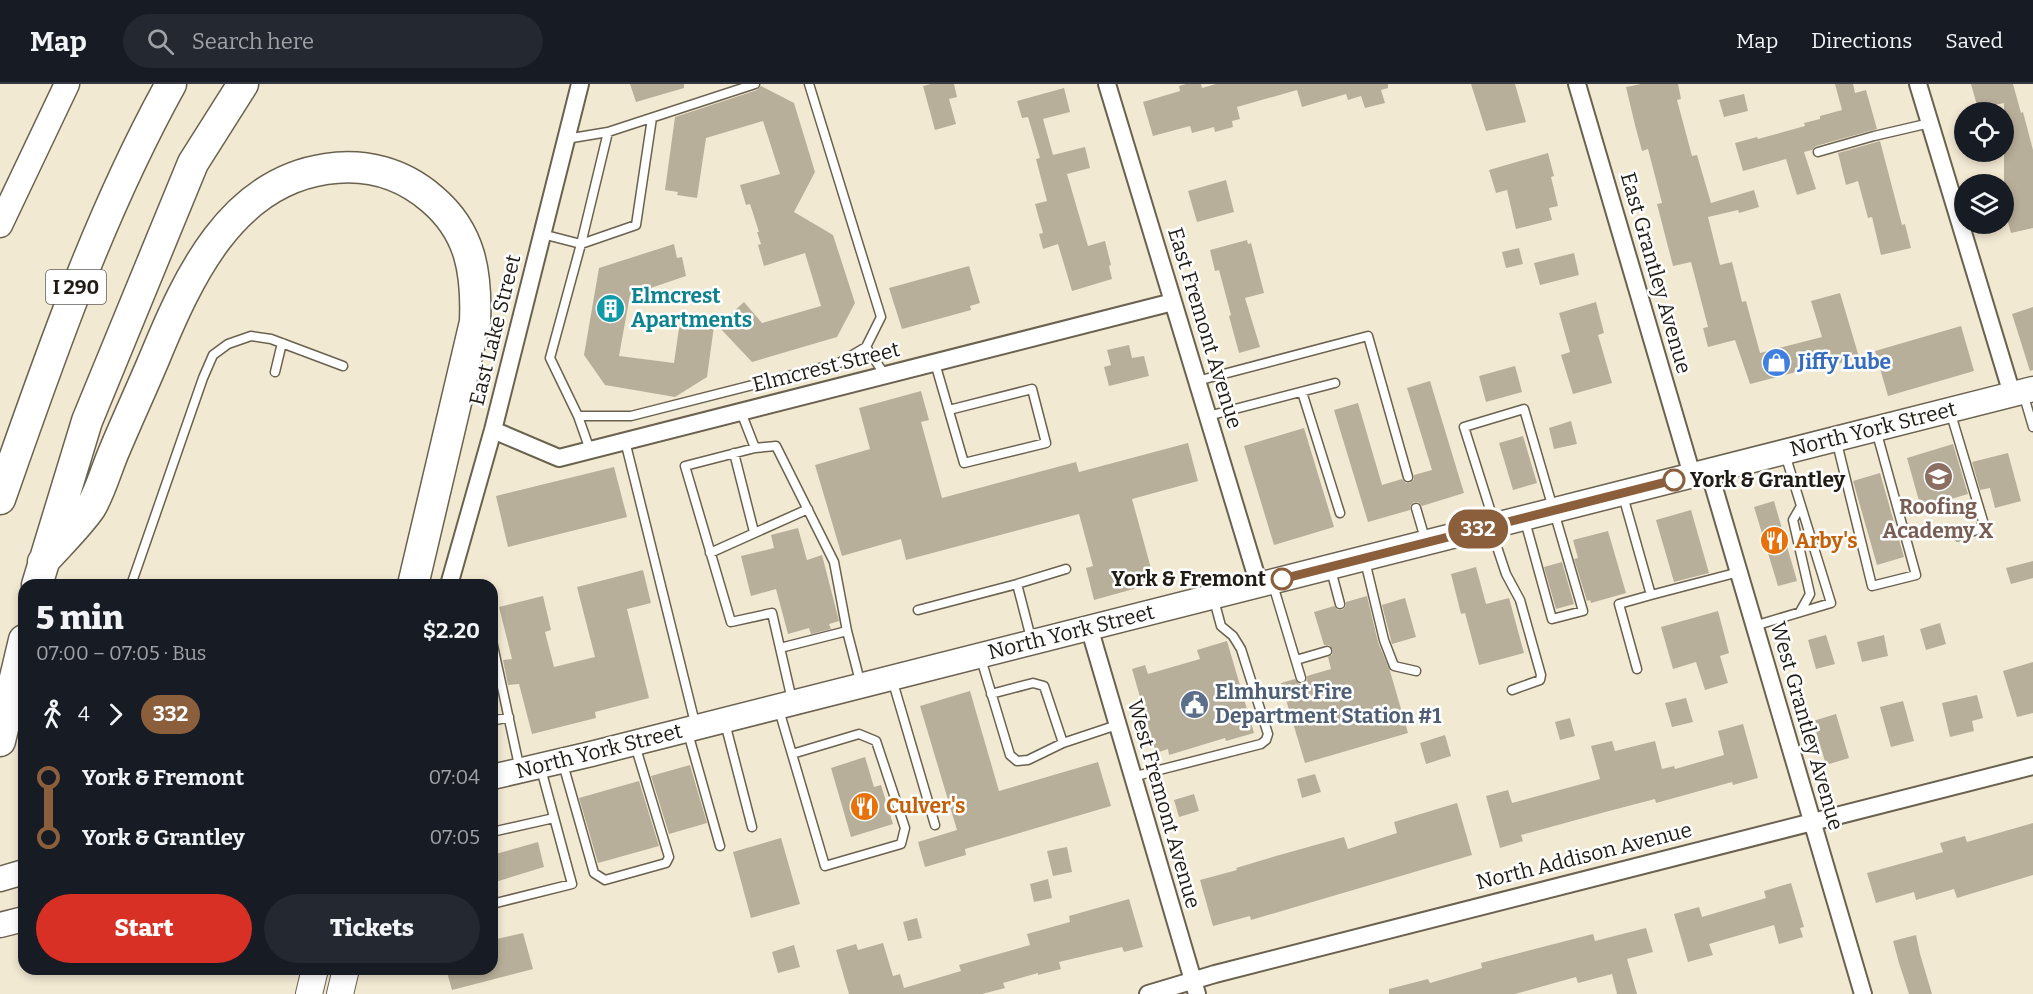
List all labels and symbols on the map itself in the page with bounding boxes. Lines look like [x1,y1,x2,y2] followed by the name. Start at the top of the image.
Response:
[1615,169,1697,377] street label: East Grantley Avenue
[1162,224,1248,432] street label: East Fremont Avenue
[464,251,526,408] street label: East Lake Street
[46,270,106,304] road number: I 290
[631,283,752,333] place label: Elmcrest Apartments
[594,292,626,324] building icon: Elmcrest Apartments
[750,336,903,398] street label: Elmcrest Street
[1761,346,1793,378] shop icon: Jiffy Lube
[1797,349,1891,375] place label: Jiffy Lube
[1787,396,1959,462] street label: North York Street
[1922,460,1954,492] school or university icon: Roofing Academy X
[1690,467,1846,493] place label: York & Grantley
[1663,469,1685,491] marker: York & Grantley
[1883,494,1994,544] place label: Roofing Academy X
[1444,510,1512,548] line badge: 332
[1758,525,1790,557] restaurant icon: Arby's
[1795,528,1858,554] place label: Arby's
[1111,566,1267,592] place label: York & Fremont
[1271,568,1293,590] marker: York & Fremont
[985,599,1157,665] street label: North York Street
[1765,619,1849,833] street label: West Grantley Avenue
[1215,679,1441,729] place label: Elmhurst Fire Department Station #1
[1178,688,1210,720] public building icon: Elmhurst Fire Department Station #1
[1122,697,1206,911] street label: West Fremont Avenue
[513,718,685,784] street label: North York Street
[849,790,881,822] restaurant icon: Culver's
[886,793,965,819] place label: Culver's
[1473,817,1695,895] street label: North Addison Avenue

